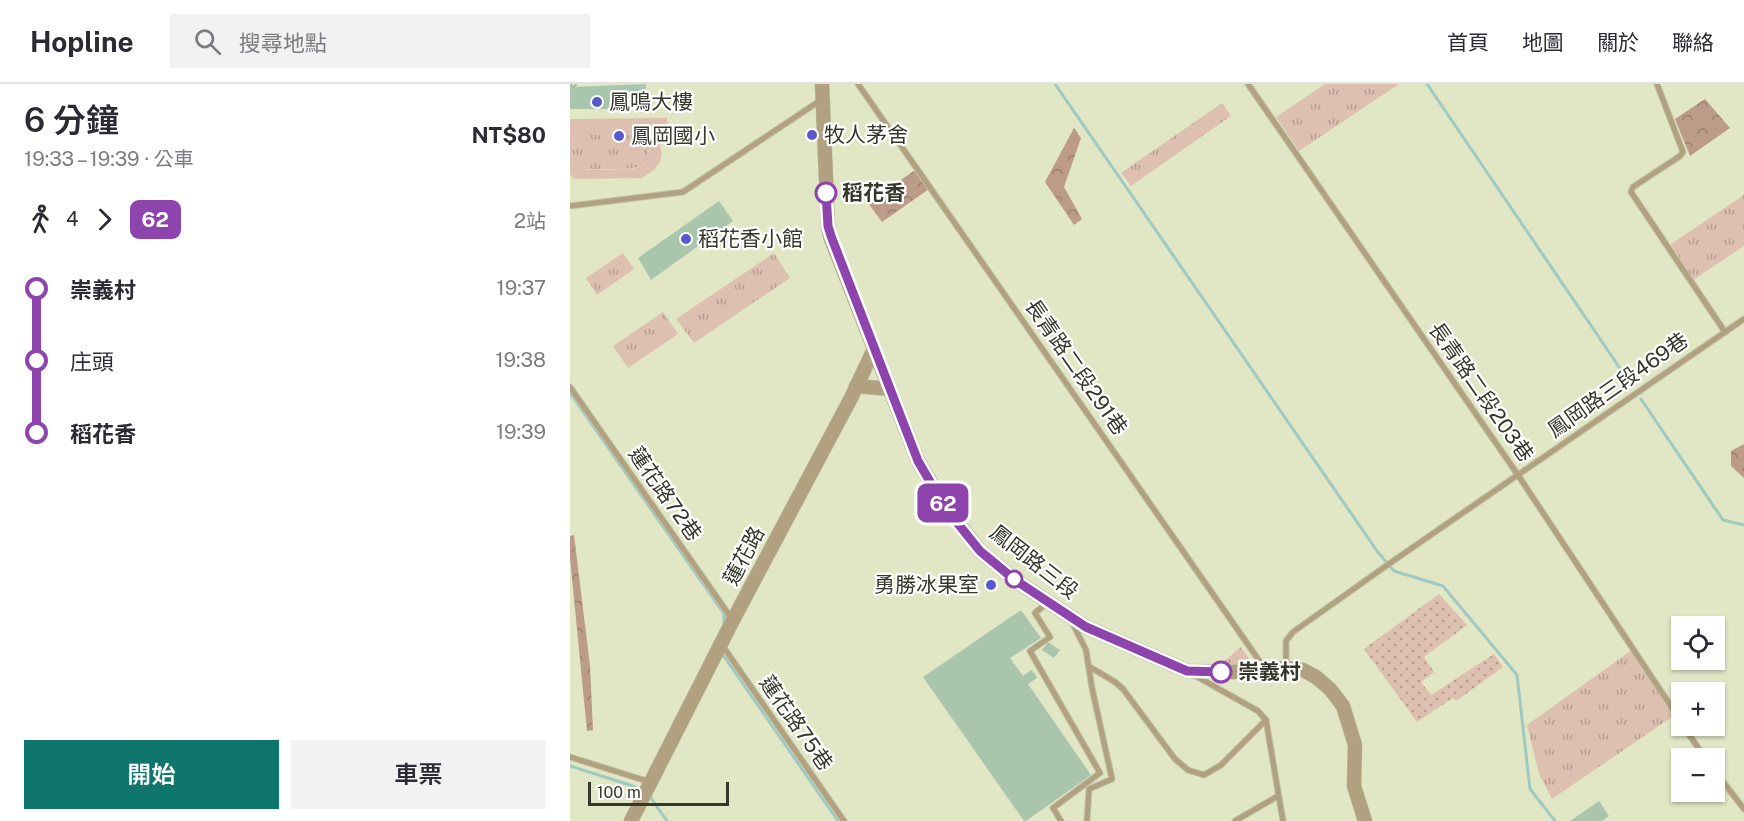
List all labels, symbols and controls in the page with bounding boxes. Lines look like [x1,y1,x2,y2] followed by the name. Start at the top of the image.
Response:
[170,14,590,68] search box
[30,25,134,58] text: Hopline
[191,25,224,58] icon: search
[239,30,327,56] text: 搜尋地點
[1447,30,1489,55] text: 首頁
[1522,30,1564,55] text: 地圖
[1597,30,1639,55] text: 關於
[1672,30,1714,55] text: 聯絡
[609,89,693,114] place label: 鳳鳴大樓
[590,95,604,109] marker: 鳳鳴大樓
[24,101,119,139] text: 6 分鐘
[471,122,546,148] text: NT$80
[824,122,908,147] place label: 牧人茅舍
[631,123,715,148] place label: 鳳岡國小
[805,128,819,142] marker: 牧人茅舍
[612,129,626,143] marker: 鳳岡國小
[24,147,194,171] text: 19:33 – 19:39 · 公車
[842,180,905,205] place label: 稻花香
[815,182,837,204] marker: 稻花香
[24,203,57,236] icon: walk
[88,203,121,236] icon: forward
[66,207,79,231] text: 4
[142,207,169,232] text: 62
[514,209,546,233] text: 2站
[698,226,803,251] place label: 稻花香小館
[679,232,693,246] marker: 稻花香小館
[497,276,546,300] text: 19:37
[70,277,136,303] text: 崇義村
[1020,294,1133,439] street label: 長青路二段291巷
[1424,317,1539,466] street label: 長青路二段203巷
[1543,327,1693,442] street label: 鳳岡路三段469巷
[495,348,546,372] text: 19:38
[70,349,114,375] text: 庄頭
[496,420,546,444] text: 19:39
[70,421,136,447] text: 稻花香
[624,442,707,546] street label: 蓮花路72巷
[916,484,970,522] line badge: 62
[929,491,957,516] text: 62
[985,519,1083,604] street label: 鳳岡路三段
[718,522,769,589] street label: 蓮花路
[1005,570,1023,588] unlabelled marker
[874,572,979,597] place label: 勇勝冰果室
[984,578,998,592] marker: 勇勝冰果室
[1671,616,1725,802] map controls
[1671,616,1725,670] button: locate
[1238,659,1301,684] place label: 崇義村
[1210,661,1232,683] marker: 崇義村
[755,670,838,775] street label: 蓮花路75巷
[1671,682,1725,736] button: +
[24,740,279,809] button: 開始
[291,740,546,809] button: 車票
[1671,748,1725,802] button: −
[588,779,729,806] scale bar
[597,783,641,802] text: 100 m

